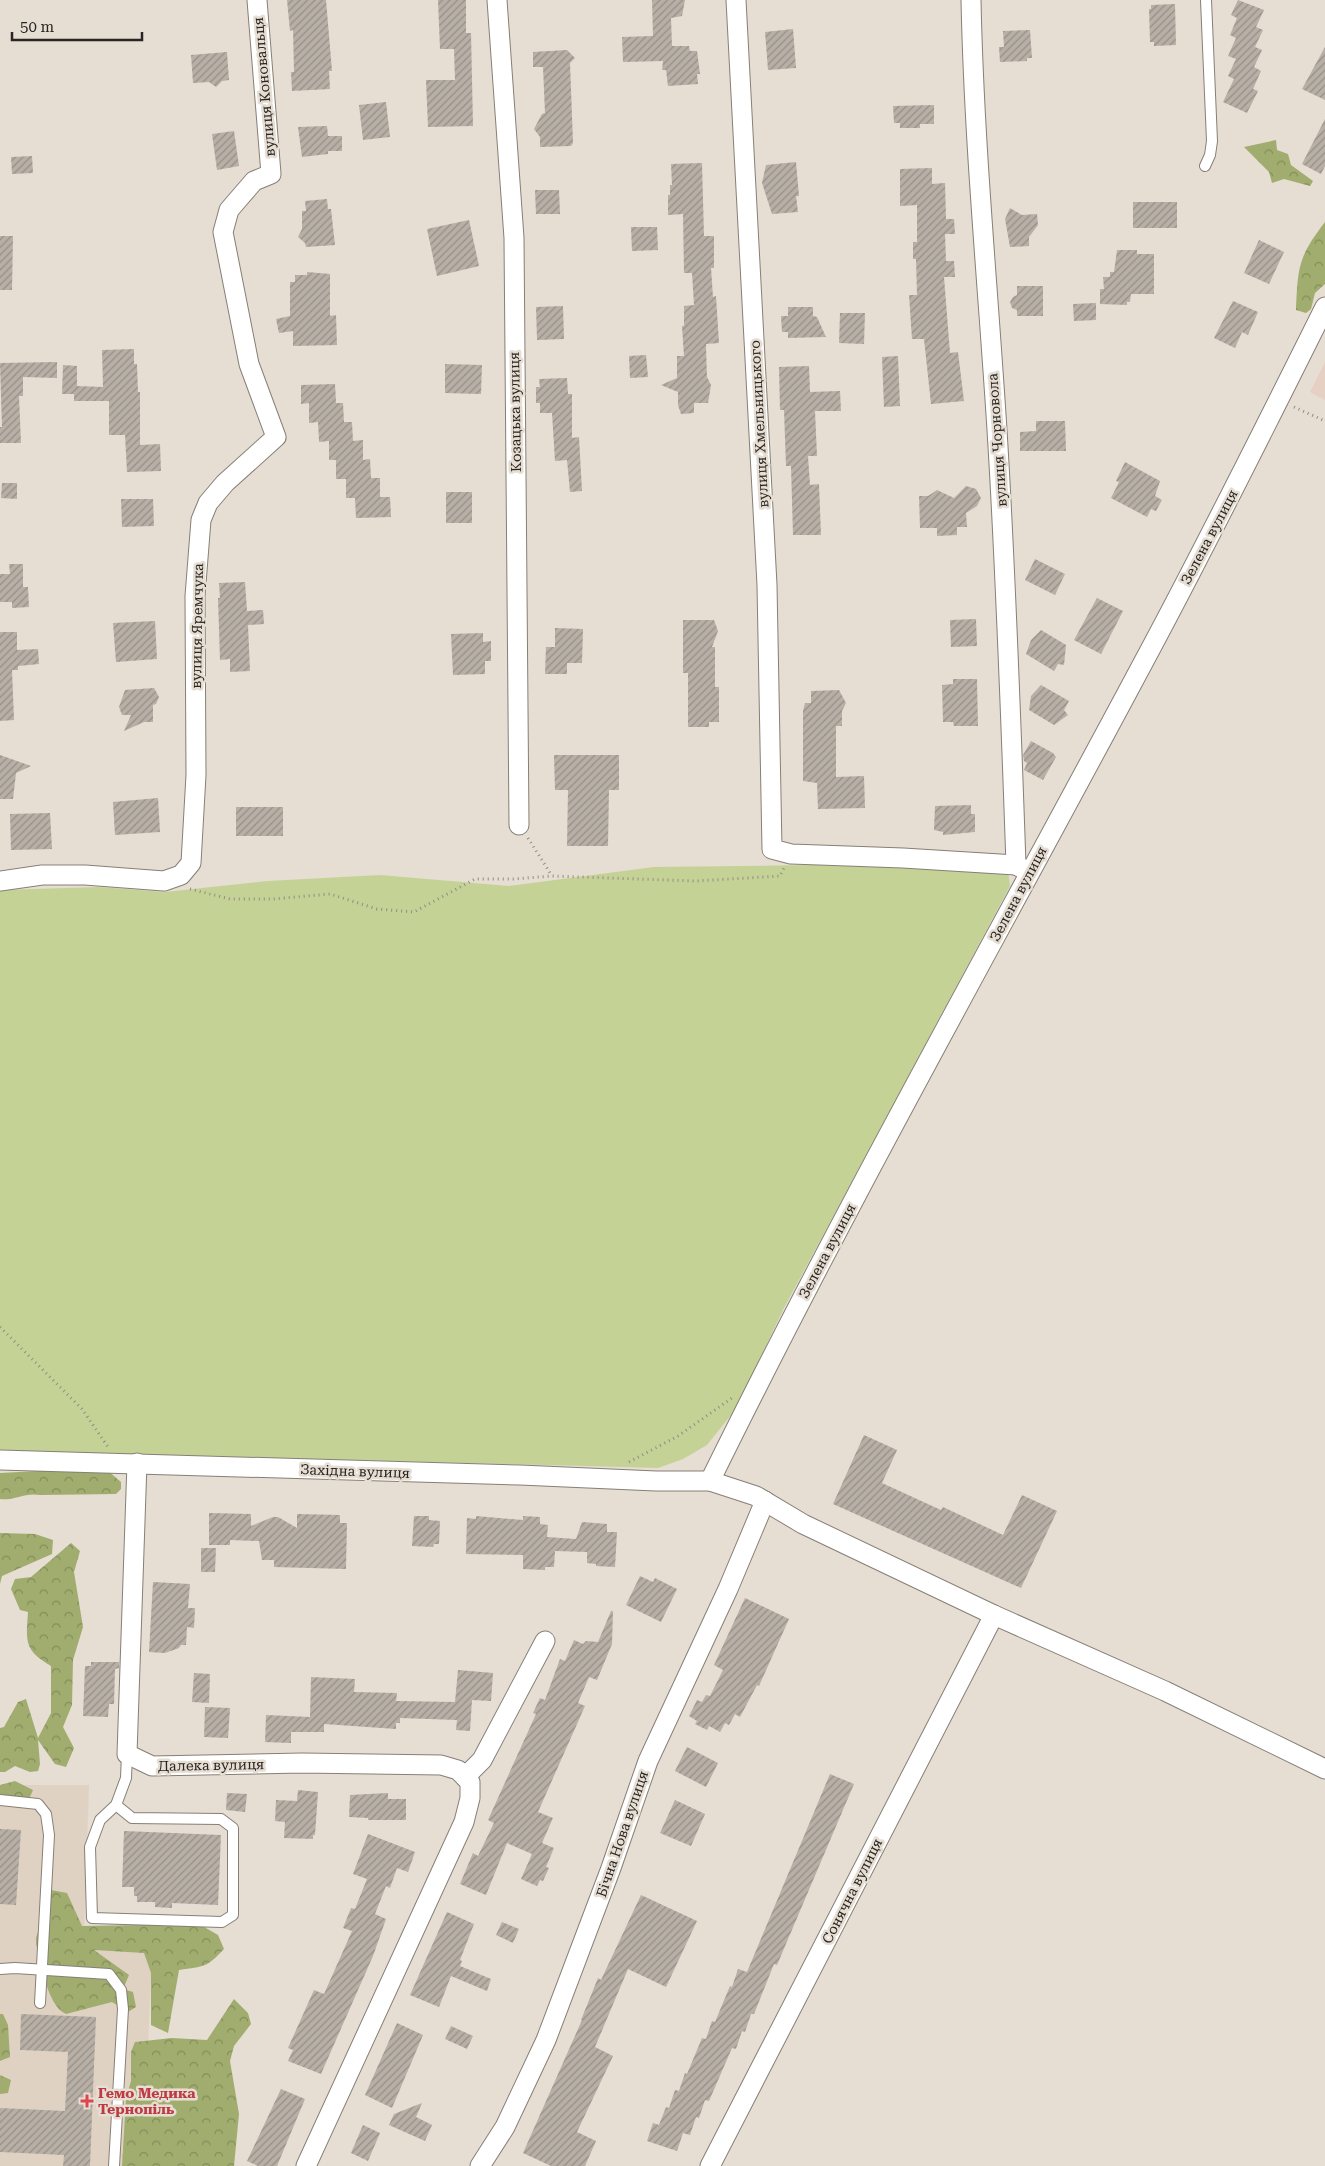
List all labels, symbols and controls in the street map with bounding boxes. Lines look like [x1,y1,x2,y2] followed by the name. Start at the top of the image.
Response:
[12,10,142,42] scale bar
[250,17,278,157] street label: вулиця Коновальця
[20,18,55,36] text: 50 m
[747,340,771,508] street label: вулиця Хмельницького
[506,352,524,472] street label: Козацька вулиця
[984,372,1010,507] street label: вулиця Чорновола
[1177,487,1241,587] street label: Зелена вулиця
[188,563,206,689] street label: вулиця Яремчука
[986,844,1050,944] street label: Зелена вулиця
[795,1201,859,1301] street label: Зелена вулиця
[300,1461,410,1481] street label: Західна вулиця
[158,1756,264,1774] street label: Далека вулиця
[593,1769,651,1899] street label: Бічна Нова вулиця
[819,1836,885,1946] street label: Сонячна вулиця
[98,2085,196,2117] place label: Гемо Медика Тернопіль
[80,2094,94,2108] marker: Гемо Медика Тернопіль

